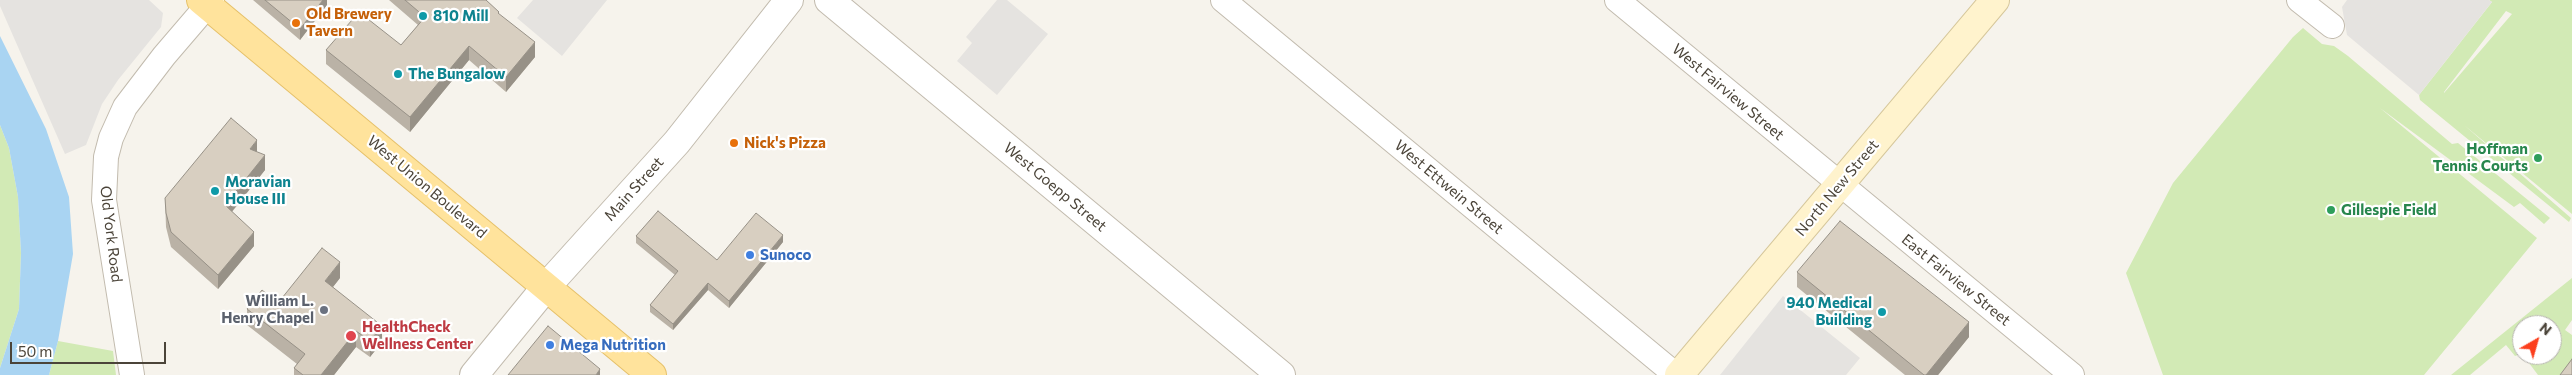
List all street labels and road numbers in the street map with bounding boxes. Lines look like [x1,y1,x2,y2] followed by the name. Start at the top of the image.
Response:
[1668,40,1788,144] street label: West Fairview Street
[364,132,490,242] street label: West Union Boulevard
[1391,136,1507,238] street label: West Ettwein Street
[1791,136,1883,240] street label: North New Street
[1000,139,1110,235] street label: West Goepp Street
[601,153,667,225] street label: Main Street
[96,185,126,283] street label: Old York Road
[1898,230,2014,330] street label: East Fairview Street

